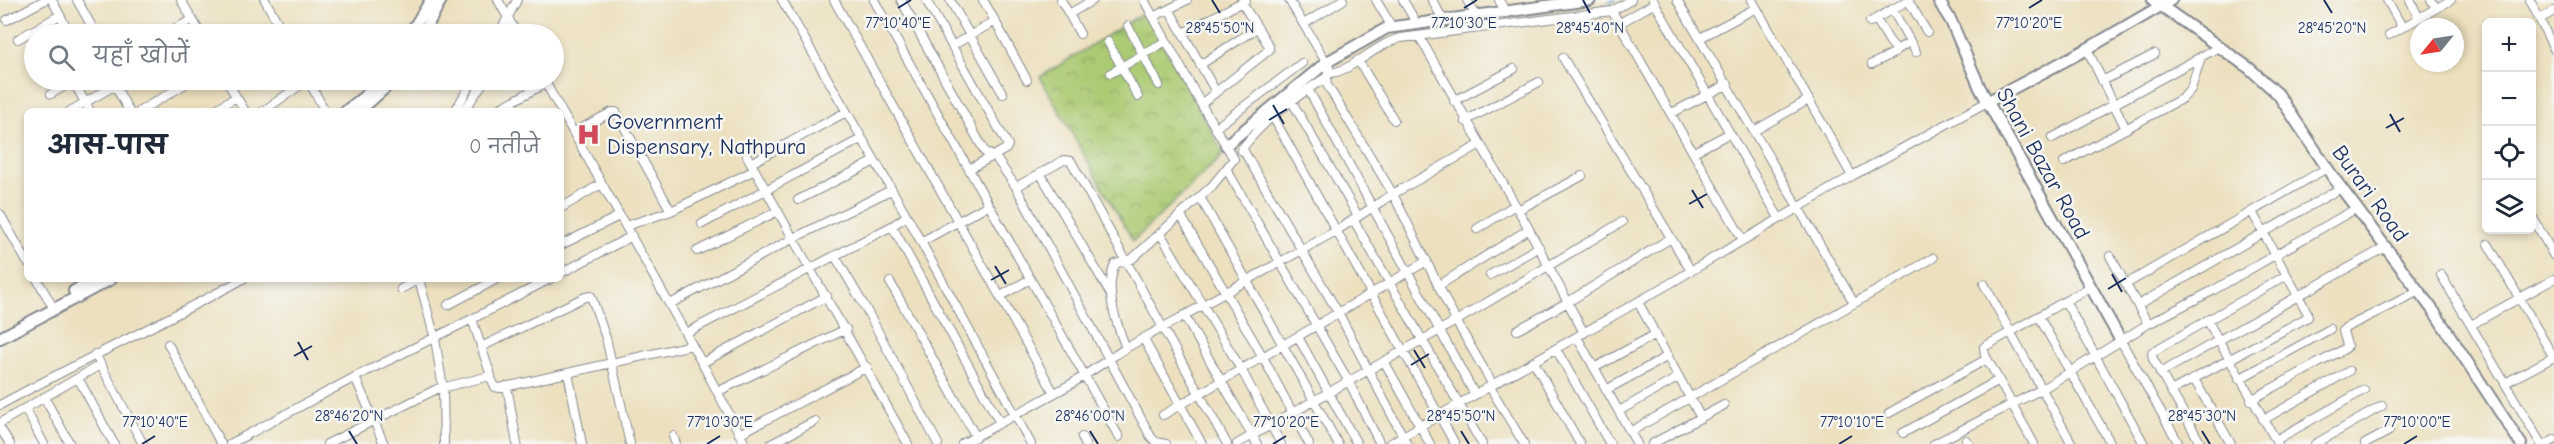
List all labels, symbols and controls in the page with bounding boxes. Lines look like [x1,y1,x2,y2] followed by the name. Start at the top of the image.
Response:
[865,14,931,32] text: 77°10'40"E
[1431,14,1497,32] text: 77°10'30"E
[1996,14,2062,32] text: 77°10'20"E
[2410,18,2464,72] north arrow
[2482,18,2536,234] map controls
[2482,18,2536,72] button: +
[1186,19,1254,37] text: 28°45'50"N
[1556,19,1624,37] text: 28°45'40"N
[2298,19,2366,37] text: 28°45'20"N
[24,24,564,90] search box
[45,41,78,74] icon: search
[93,43,189,69] text: यहाँ खोजें
[2482,72,2536,126] button: −
[1991,83,2095,244] street label: Shani Bazar Road
[607,109,806,160] place label: Government Dispensary, Nathpura
[576,121,602,147] hospital icon: Government Dispensary, Nathpura
[2482,126,2536,180] button: locate
[48,131,167,161] text: आस-पास
[469,135,540,158] text: 0 नतीजे
[2326,140,2414,247] street label: Burari Road
[2482,180,2536,234] button: layers
[315,407,383,425] text: 28°46'20"N
[1055,407,1125,425] text: 28°46'00"N
[1427,407,1495,425] text: 28°45'50"N
[2168,407,2236,425] text: 28°45'30"N
[122,413,188,431] text: 77°10'40"E
[687,413,753,431] text: 77°10'30"E
[1253,413,1319,431] text: 77°10'20"E
[1820,413,1884,431] text: 77°10'10"E
[2383,413,2451,431] text: 77°10'00"E

